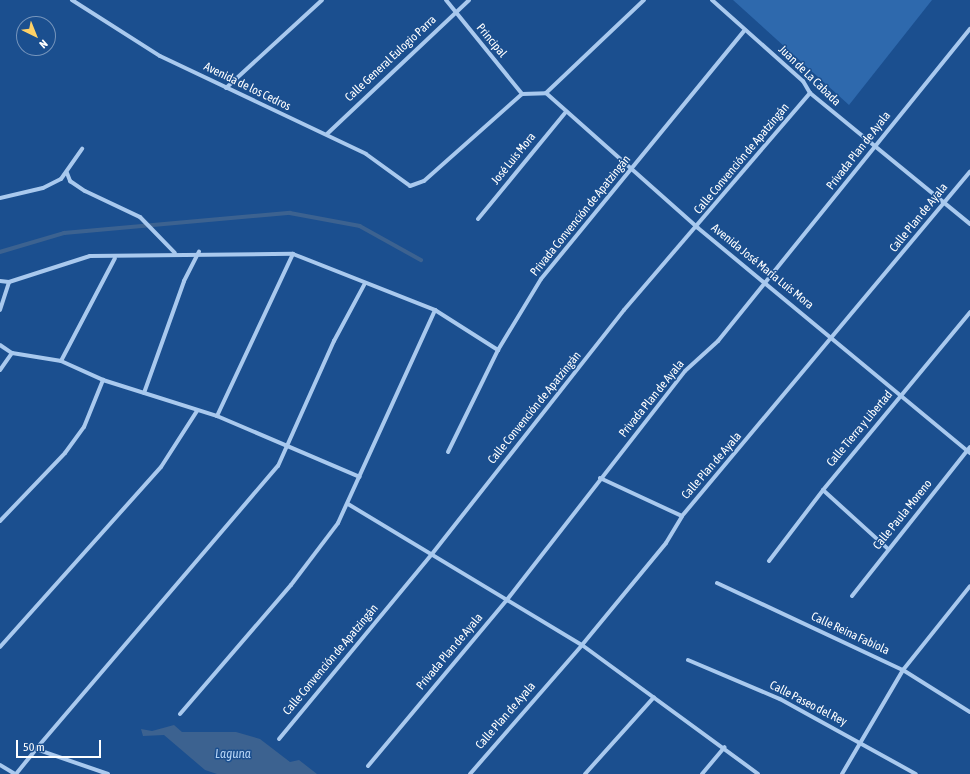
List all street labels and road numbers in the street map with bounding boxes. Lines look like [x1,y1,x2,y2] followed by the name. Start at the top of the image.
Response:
[342,13,440,105] street label: Calle General Eulogio Parra
[473,21,509,61] street label: Principal
[775,43,843,109] street label: Juan de La Cabada
[201,60,293,114] street label: Avenida de los Cedros
[691,101,793,217] street label: Calle Convención de Apatzingán
[824,109,894,193] street label: Privada Plan de Ayala
[489,130,539,188] street label: José Luis Mora
[528,153,634,279] street label: Privada Convención de Apatzingán
[887,181,951,255] street label: Calle Plan de Ayala
[708,221,816,313] street label: Avenida José María Luis Mora
[485,349,585,467] street label: Calle Convención de Apatzingán
[616,357,688,441] street label: Privada Plan de Ayala
[824,388,896,470] street label: Calle Tierra y Libertad
[679,429,745,503] street label: Calle Plan de Ayala
[870,477,936,553] street label: Calle Paula Moreno
[280,602,382,718] street label: Calle Convención de Apatzingán
[809,610,891,658] street label: Calle Reina Fabiola
[414,611,486,693] street label: Privada Plan de Ayala
[767,678,849,730] street label: Calle Paseo del Rey
[473,679,539,753] street label: Calle Plan de Ayala

